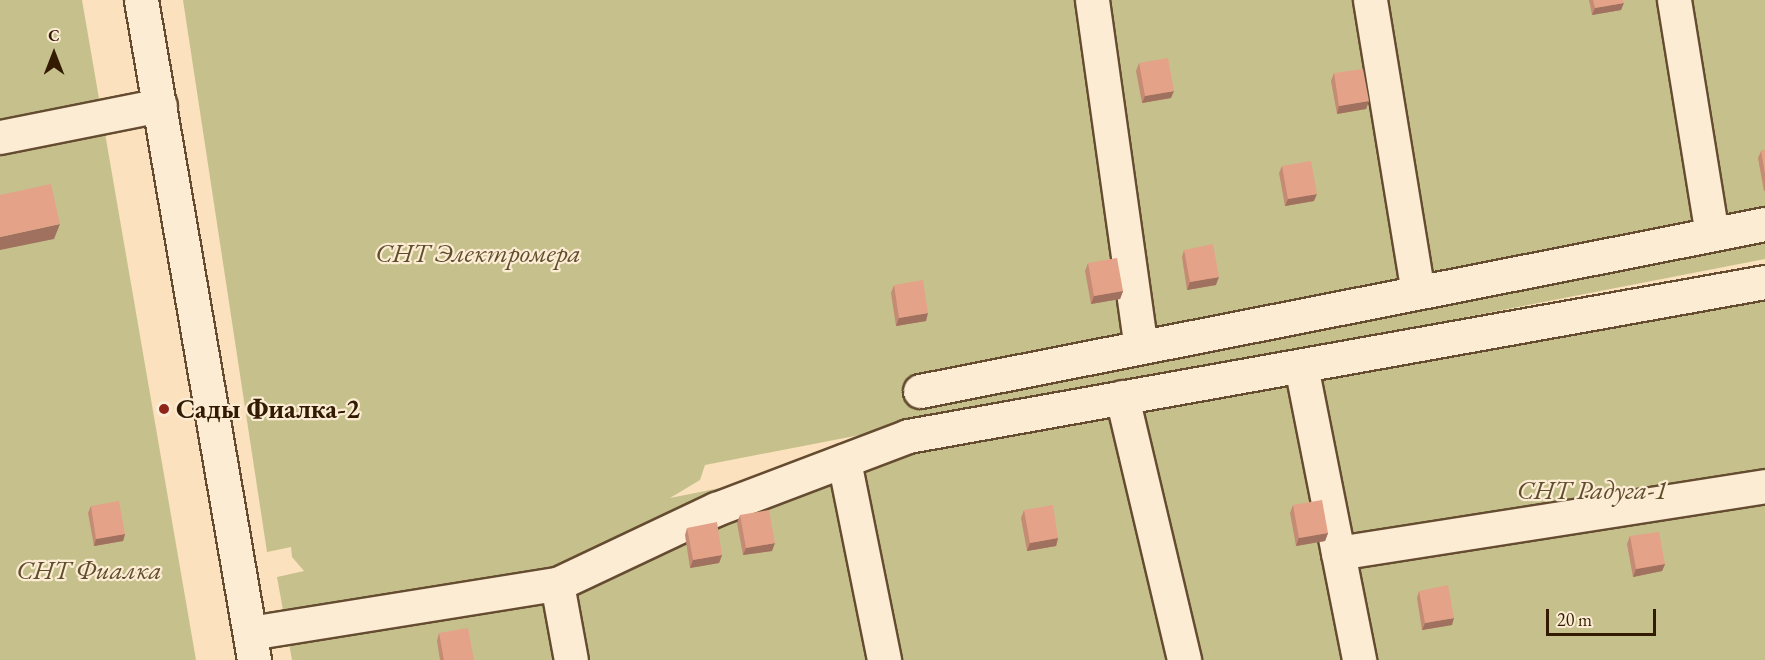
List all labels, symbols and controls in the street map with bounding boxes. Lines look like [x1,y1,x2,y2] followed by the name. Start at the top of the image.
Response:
[24,24,84,84] north arrow
[48,25,60,46] text: С
[375,237,581,269] park label: СНТ Электромера
[176,393,360,425] place label: Сады Фиалка-2
[157,402,171,416] marker: Сады Фиалка-2
[1517,474,1667,506] park label: СНТ Радуга-1
[16,554,162,586] park label: СНТ Фиалка
[1549,597,1658,635] scale bar
[1557,608,1592,631] text: 20 m

